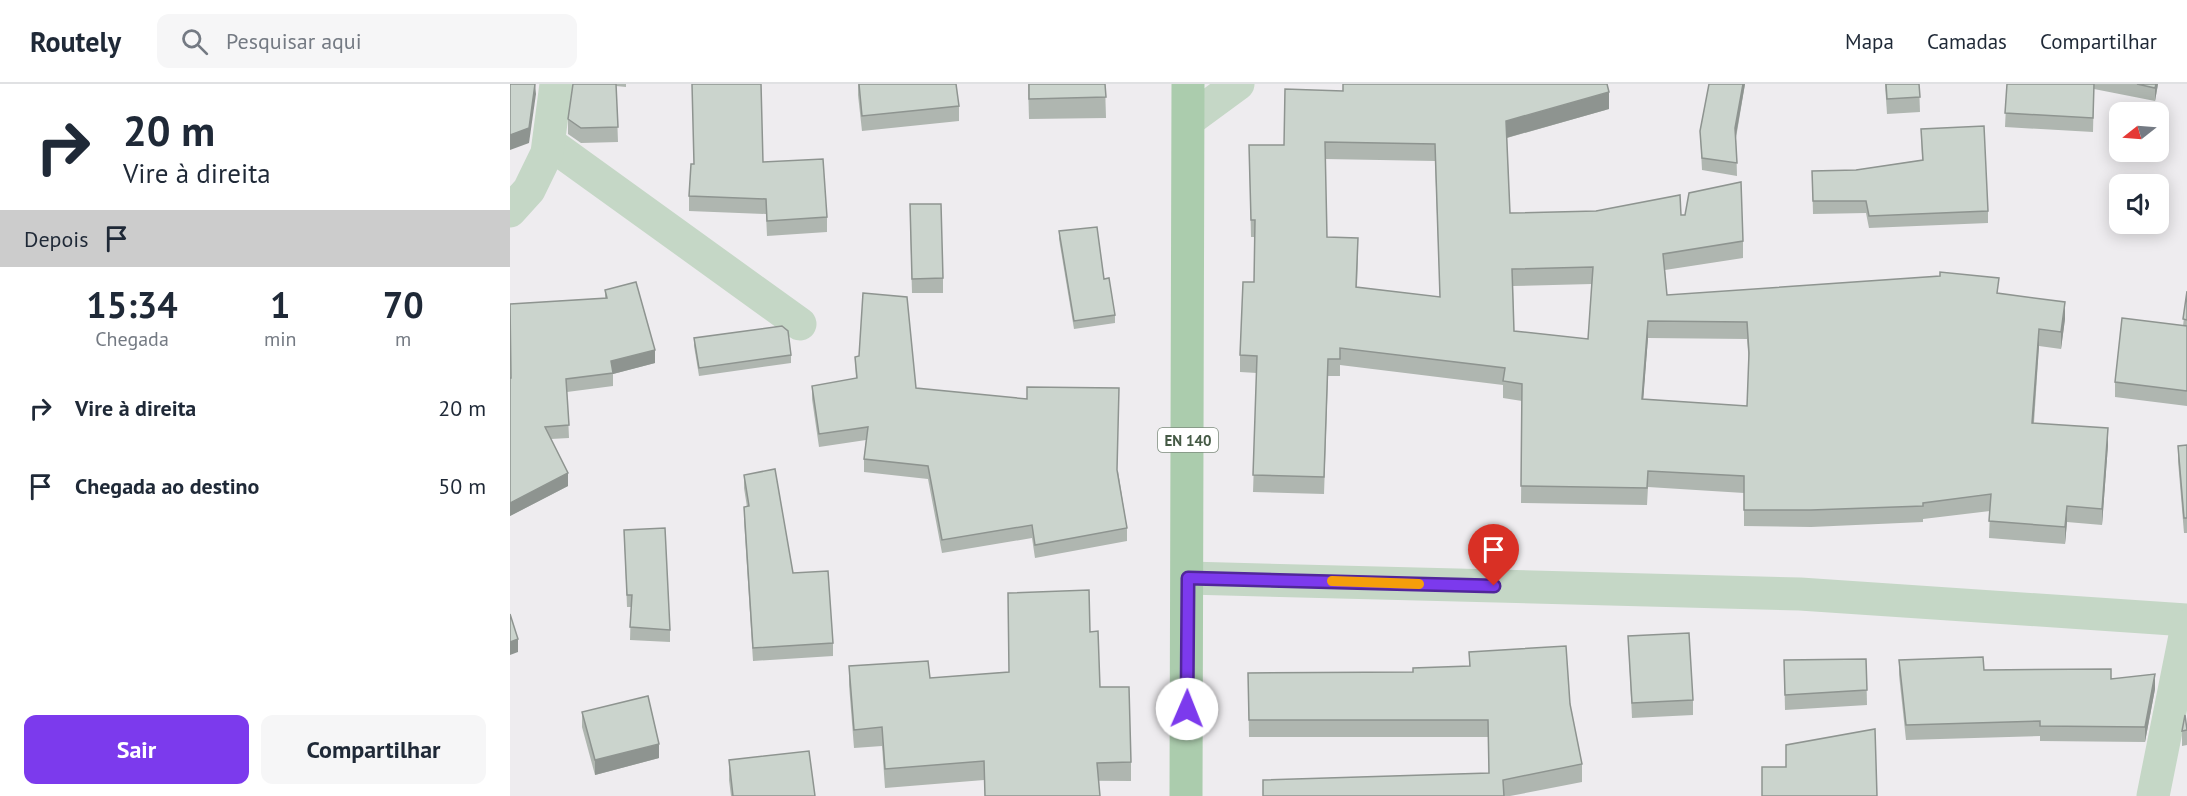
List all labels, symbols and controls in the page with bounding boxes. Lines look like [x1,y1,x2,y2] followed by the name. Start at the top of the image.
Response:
[157,14,577,68] search box
[30,23,121,60] text: Routely
[178,25,211,58] icon: search
[226,27,362,55] text: Pesquisar aqui
[1845,28,1894,55] text: Mapa
[1927,28,2007,55] text: Camadas
[2040,28,2157,55] text: Compartilhar
[2109,102,2169,162] north arrow
[2109,102,2169,234] map controls
[123,103,215,158] text: 20 m
[24,108,102,186] icon: right
[123,156,271,190] text: Vire à direita
[2109,174,2169,234] button: sound
[100,222,133,255] icon: arrive
[24,225,88,253] text: Depois
[86,281,178,328] text: 15:34
[270,281,290,328] text: 1
[383,281,424,328] text: 70
[95,326,169,352] text: Chegada
[264,326,297,352] text: min
[395,326,411,352] text: m
[24,392,57,425] icon: right
[75,394,196,422] text: Vire à direita
[438,394,486,422] text: 20 m
[1158,428,1218,452] road number: EN 140
[24,470,57,503] icon: arrive
[75,472,259,500] text: Chegada ao destino
[438,472,486,500] text: 50 m
[1468,524,1519,586] pin
[1477,533,1510,566] icon: arrive
[1155,677,1219,741] position arrow
[24,715,249,784] button: Sair
[261,715,486,784] button: Compartilhar

